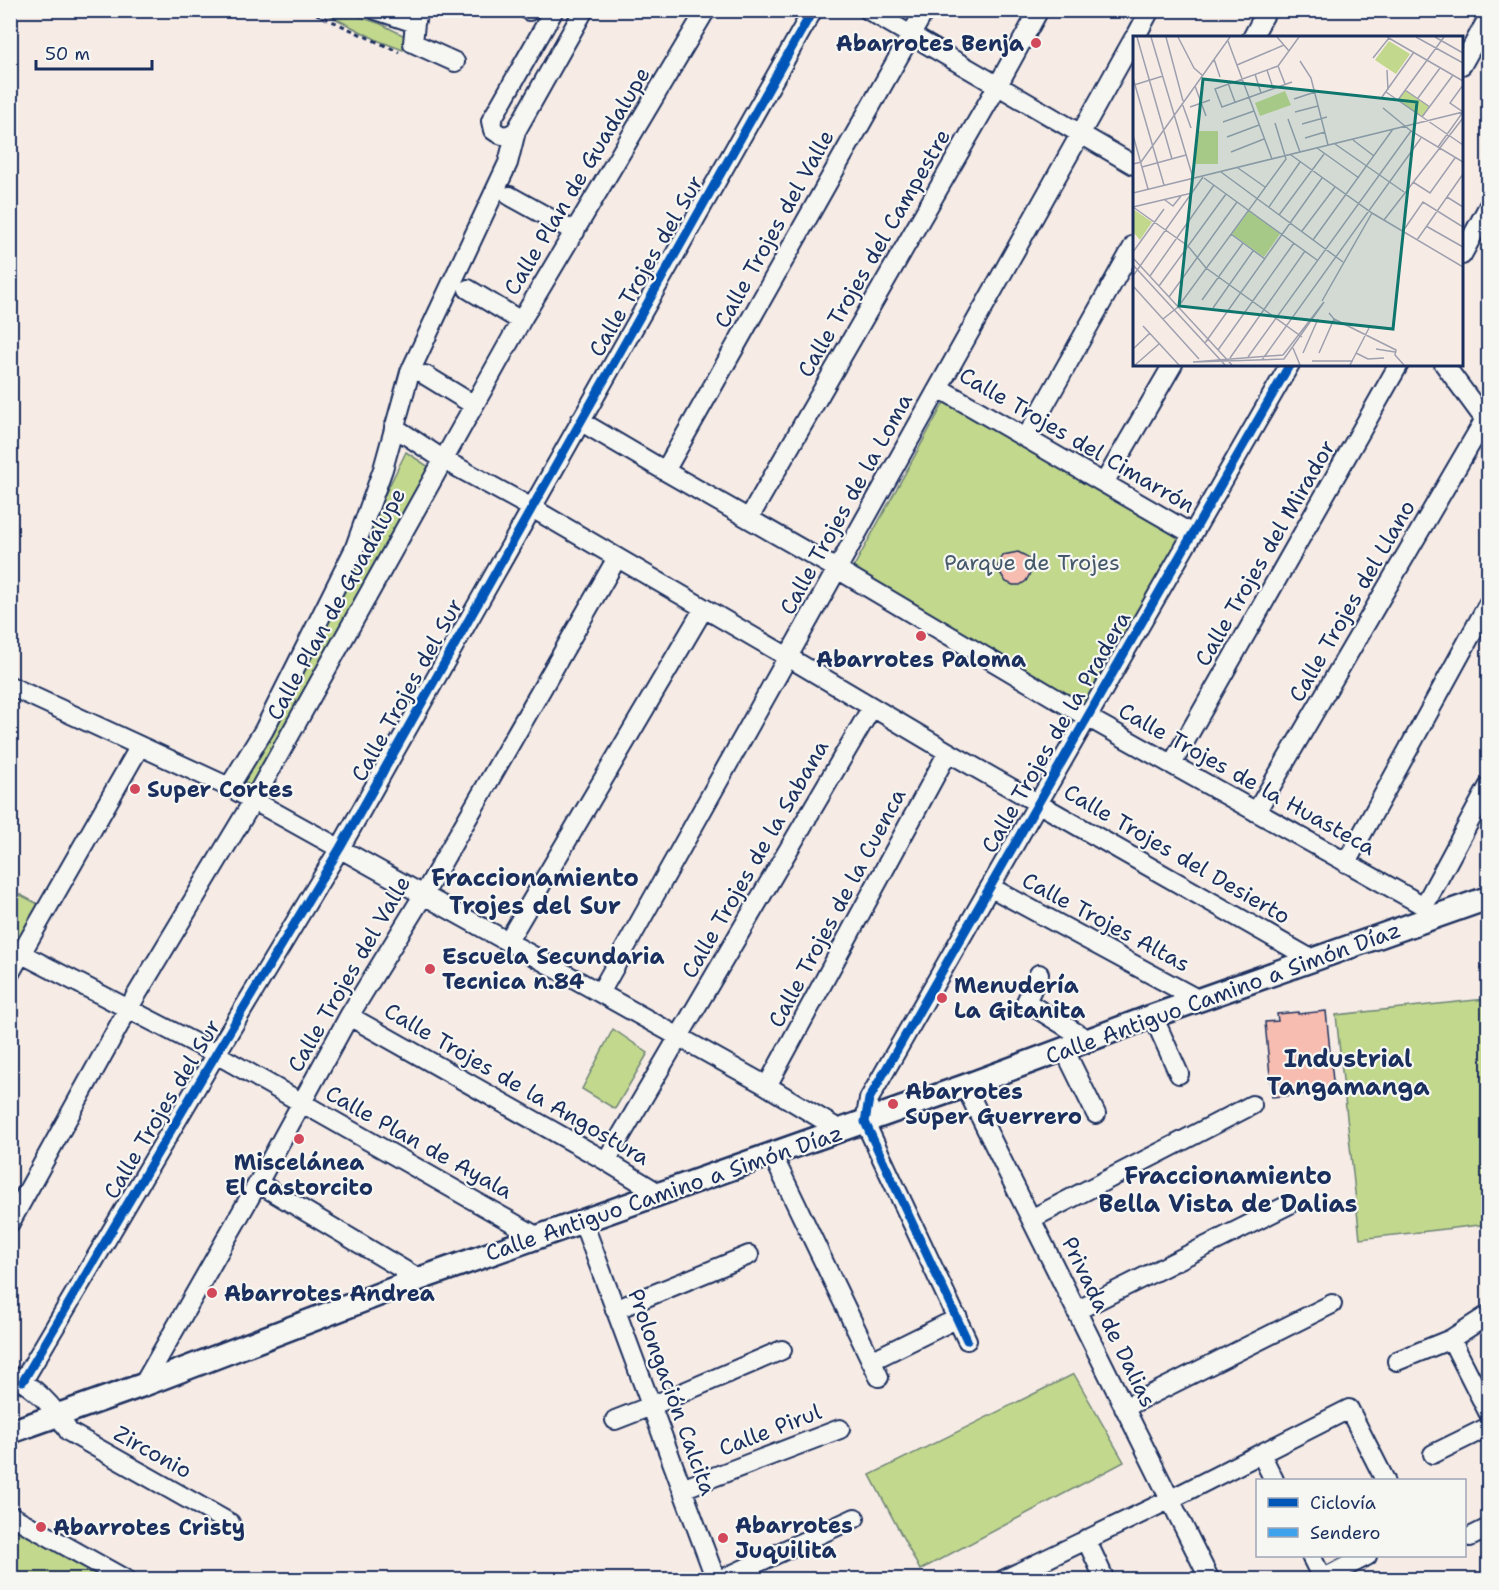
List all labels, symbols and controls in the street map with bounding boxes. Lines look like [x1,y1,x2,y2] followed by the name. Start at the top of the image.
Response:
[836,29,1024,58] place label: Abarrotes Benja
[36,33,152,71] scale bar
[1029,36,1043,50] marker: Abarrotes Benja
[1133,36,1463,366] inset map
[45,42,90,66] text: 50 m
[497,61,657,301] street label: Calle Plan de Guadalupe
[791,124,957,382] street label: Calle Trojes del Campestre
[707,125,841,333] street label: Calle Trojes del Valle
[582,170,710,362] street label: Calle Trojes del Sur
[954,361,1200,519] street label: Calle Trojes del Cimarrón
[773,388,919,620] street label: Calle Trojes de la Loma
[1188,435,1342,671] street label: Calle Trojes del Mirador
[260,483,412,725] street label: Calle Plan de Guadalupe
[1282,495,1422,707] street label: Calle Trojes del Llano
[944,548,1120,577] park label: Parque de Trojes
[345,593,469,787] street label: Calle Trojes del Sur
[975,606,1137,858] street label: Calle Trojes de la Pradera
[914,629,928,643] marker: Abarrotes Paloma
[816,645,1026,674] place label: Abarrotes Paloma
[1113,696,1381,862] street label: Calle Trojes de la Huasteca
[675,734,835,983] street label: Calle Trojes de la Sabana
[147,775,293,804] place label: Super Cortes
[1059,777,1295,931] street label: Calle Trojes del Desierto
[128,782,142,796] marker: Super Cortes
[762,783,913,1033] street label: Calle Trojes de la Cuenca
[431,862,639,922] district label: Fraccionamiento Trojes del Sur
[1017,866,1195,978] street label: Calle Trojes Altas
[281,870,417,1078] street label: Calle Trojes del Valle
[1041,915,1405,1071] street label: Calle Antiguo Camino a Simón Díaz
[442,942,665,996] place label: Escuela Secundaria Tecnica n.84
[423,962,437,976] marker: Escuela Secundaria Tecnica n.84
[954,971,1085,1025] place label: Menudería La Gitanita
[935,991,949,1005] marker: Menudería La Gitanita
[379,996,655,1172] street label: Calle Trojes de la Angostura
[97,1014,227,1204] street label: Calle Trojes del Sur
[1266,1043,1430,1103] district label: Industrial Tangamanga
[905,1077,1082,1131] place label: Abarrotes Super Guerrero
[320,1078,518,1206] street label: Calle Plan de Ayala
[886,1097,900,1111] marker: Abarrotes Super Guerrero
[482,1118,846,1268] street label: Calle Antiguo Camino a Simón Díaz
[292,1132,306,1146] marker: Miscelánea El Castorcito
[225,1148,373,1202] place label: Miscelánea El Castorcito
[1098,1160,1358,1220] district label: Fraccionamiento Bella Vista de Dalias
[1055,1232,1163,1412] street label: Privada de Dalias
[224,1279,435,1308] place label: Abarrotes Andrea
[621,1285,723,1500] street label: Prolongación Calcita
[205,1286,219,1300] marker: Abarrotes Andrea
[715,1397,826,1463] street label: Calle Pirul
[109,1419,197,1485] street label: Zirconio
[1256,1479,1466,1557] legend
[1310,1491,1376,1515] text: Ciclovía
[735,1511,853,1565] place label: Abarrotes Juquilita
[53,1513,245,1542] place label: Abarrotes Cristy
[34,1520,48,1534] marker: Abarrotes Cristy
[1310,1521,1380,1545] text: Sendero
[716,1531,730,1545] marker: Abarrotes Juquilita

